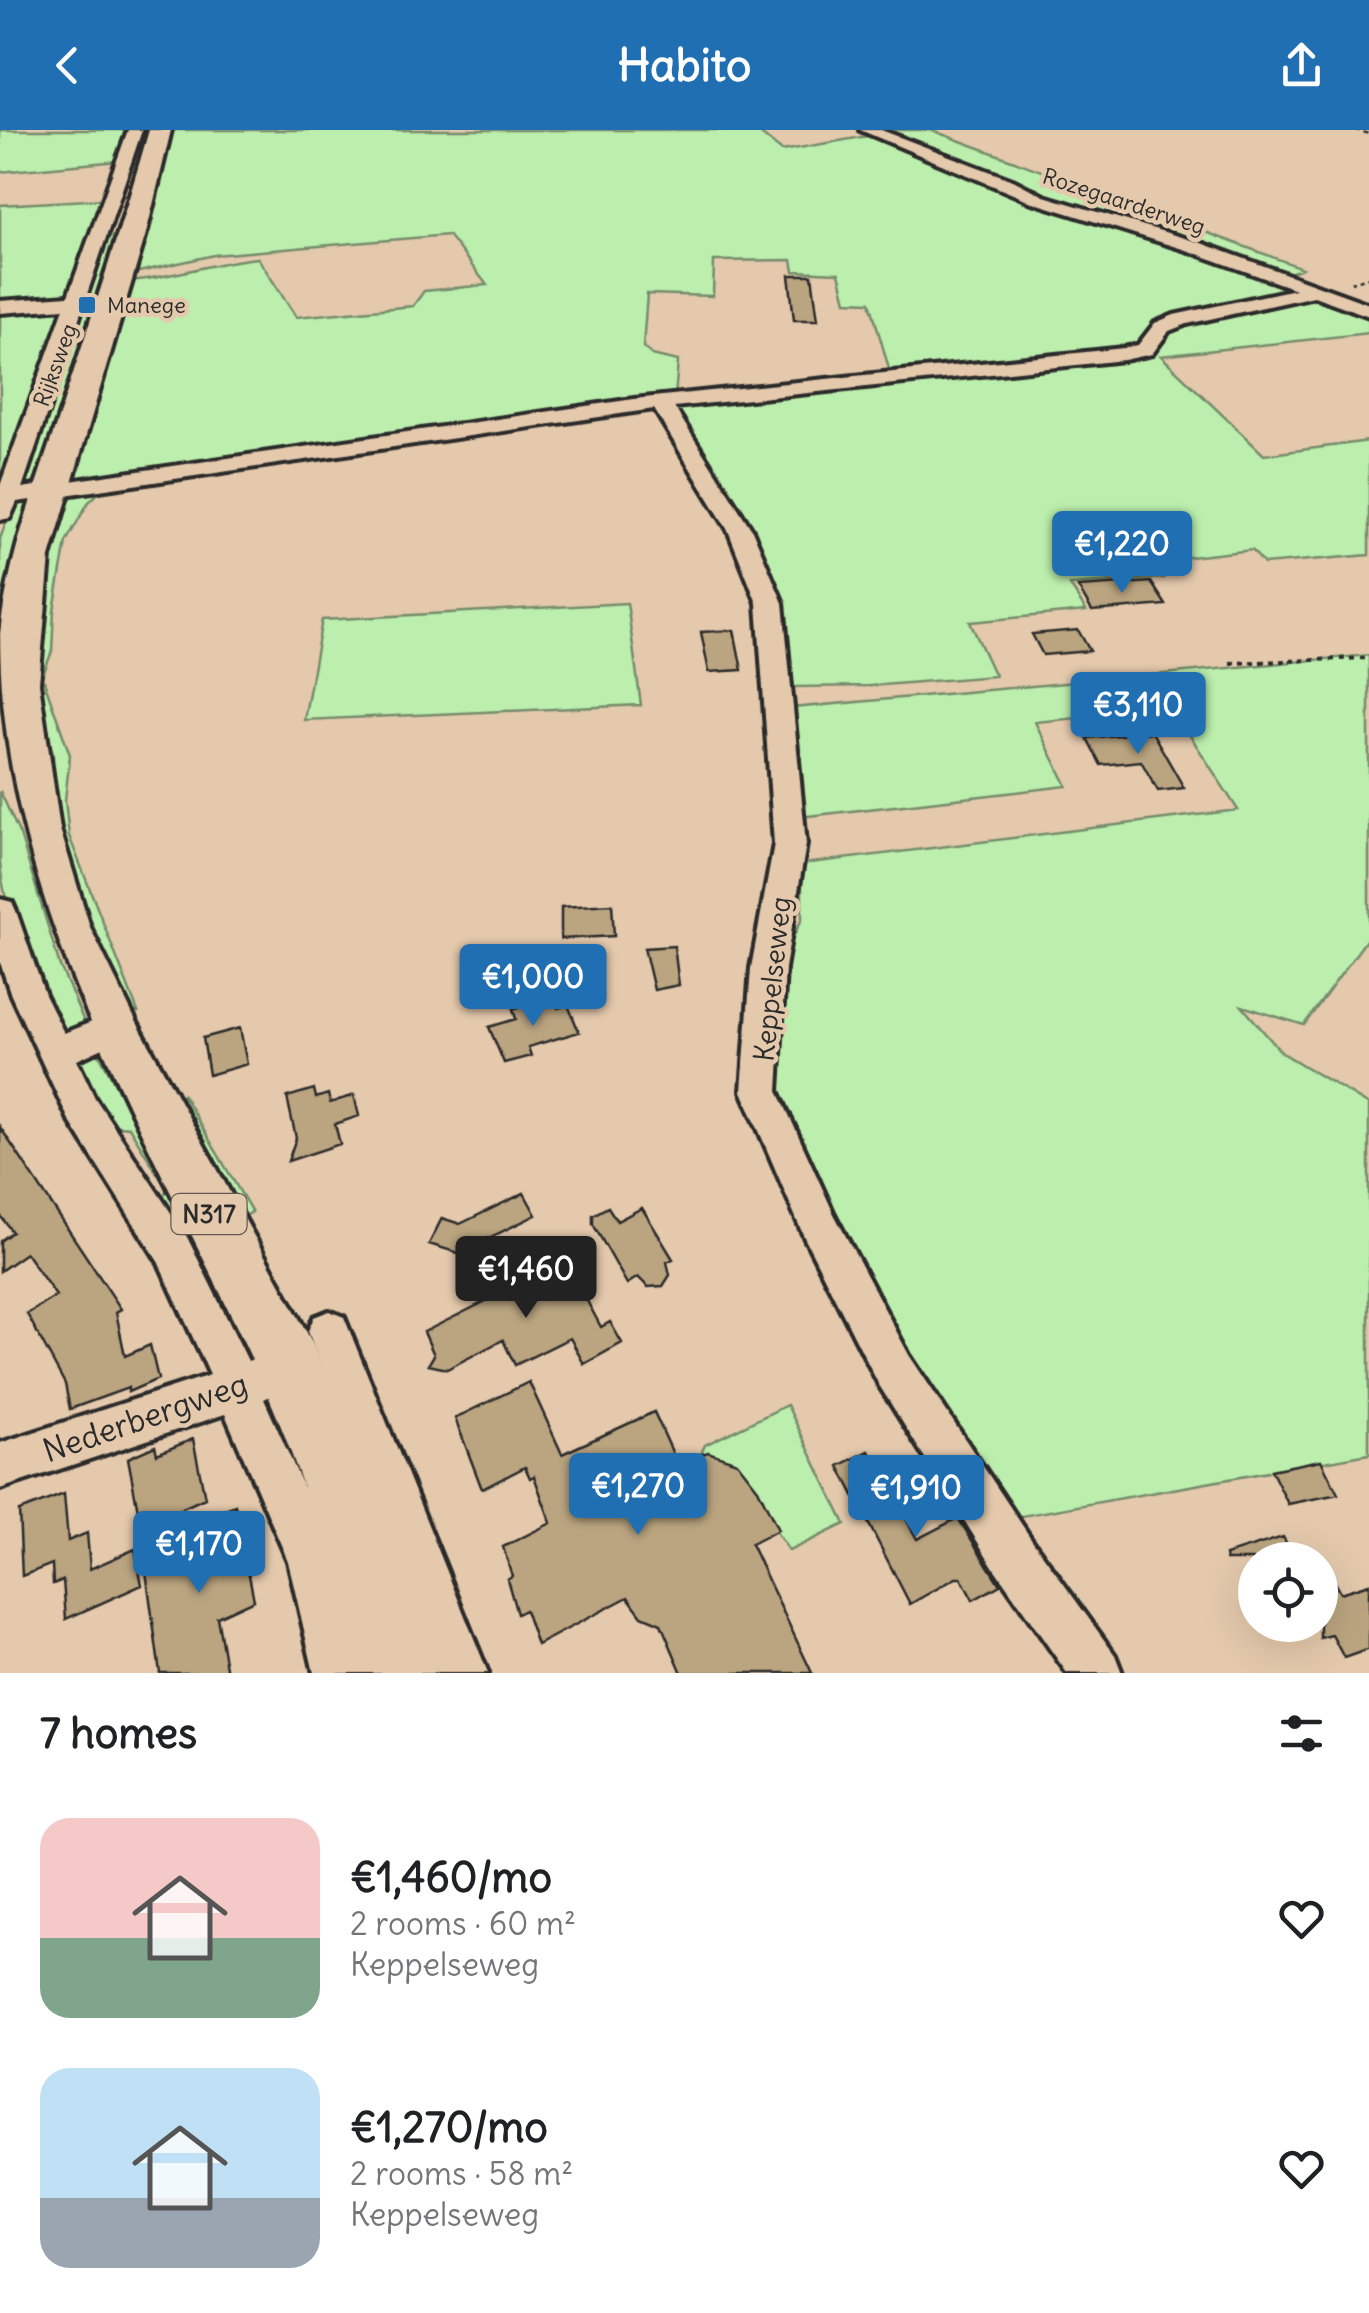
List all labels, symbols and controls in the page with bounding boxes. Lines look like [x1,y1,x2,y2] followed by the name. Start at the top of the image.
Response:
[618,37,751,93] text: Habito
[40,38,95,93] icon: back
[1274,38,1329,93] icon: share
[1039,162,1209,240] street label: Rozegaarderweg
[107,291,186,319] place label: Manege
[76,294,98,316] marker: Manege
[27,320,83,410] street label: Rijksweg
[1041,511,1203,596] pin: €1,220
[1074,523,1170,564] text: €1,220
[1057,672,1219,757] pin: €3,110
[1093,684,1183,725] text: €3,110
[745,895,799,1063] street label: Keppelseweg
[452,944,614,1029] pin: €1,000
[482,956,584,997] text: €1,000
[172,1194,246,1234] road number: N317
[445,1236,607,1321] pin: €1,460
[477,1248,575,1289] text: €1,460
[37,1363,253,1471] street label: Nederbergweg
[557,1453,719,1538] pin: €1,270
[835,1455,997,1540] pin: €1,910
[591,1465,685,1506] text: €1,270
[870,1467,962,1508] text: €1,910
[118,1511,280,1596] pin: €1,170
[155,1523,243,1564] text: €1,170
[1238,1542,1338,1642] map controls
[1238,1542,1338,1642] button: locate
[1274,1706,1329,1761] icon: filters
[40,1707,197,1759] text: 7 homes
[350,1851,552,1903] text: €1,460/mo
[120,1858,240,1978] icon: home
[1274,1891,1329,1946] icon: heart
[350,1903,576,1944] text: 2 rooms · 60 m²
[350,1944,539,1985] text: Keppelseweg
[350,2101,548,2153] text: €1,270/mo
[120,2108,240,2228] icon: home
[1274,2141,1329,2196] icon: heart
[350,2153,573,2194] text: 2 rooms · 58 m²
[350,2194,539,2235] text: Keppelseweg

